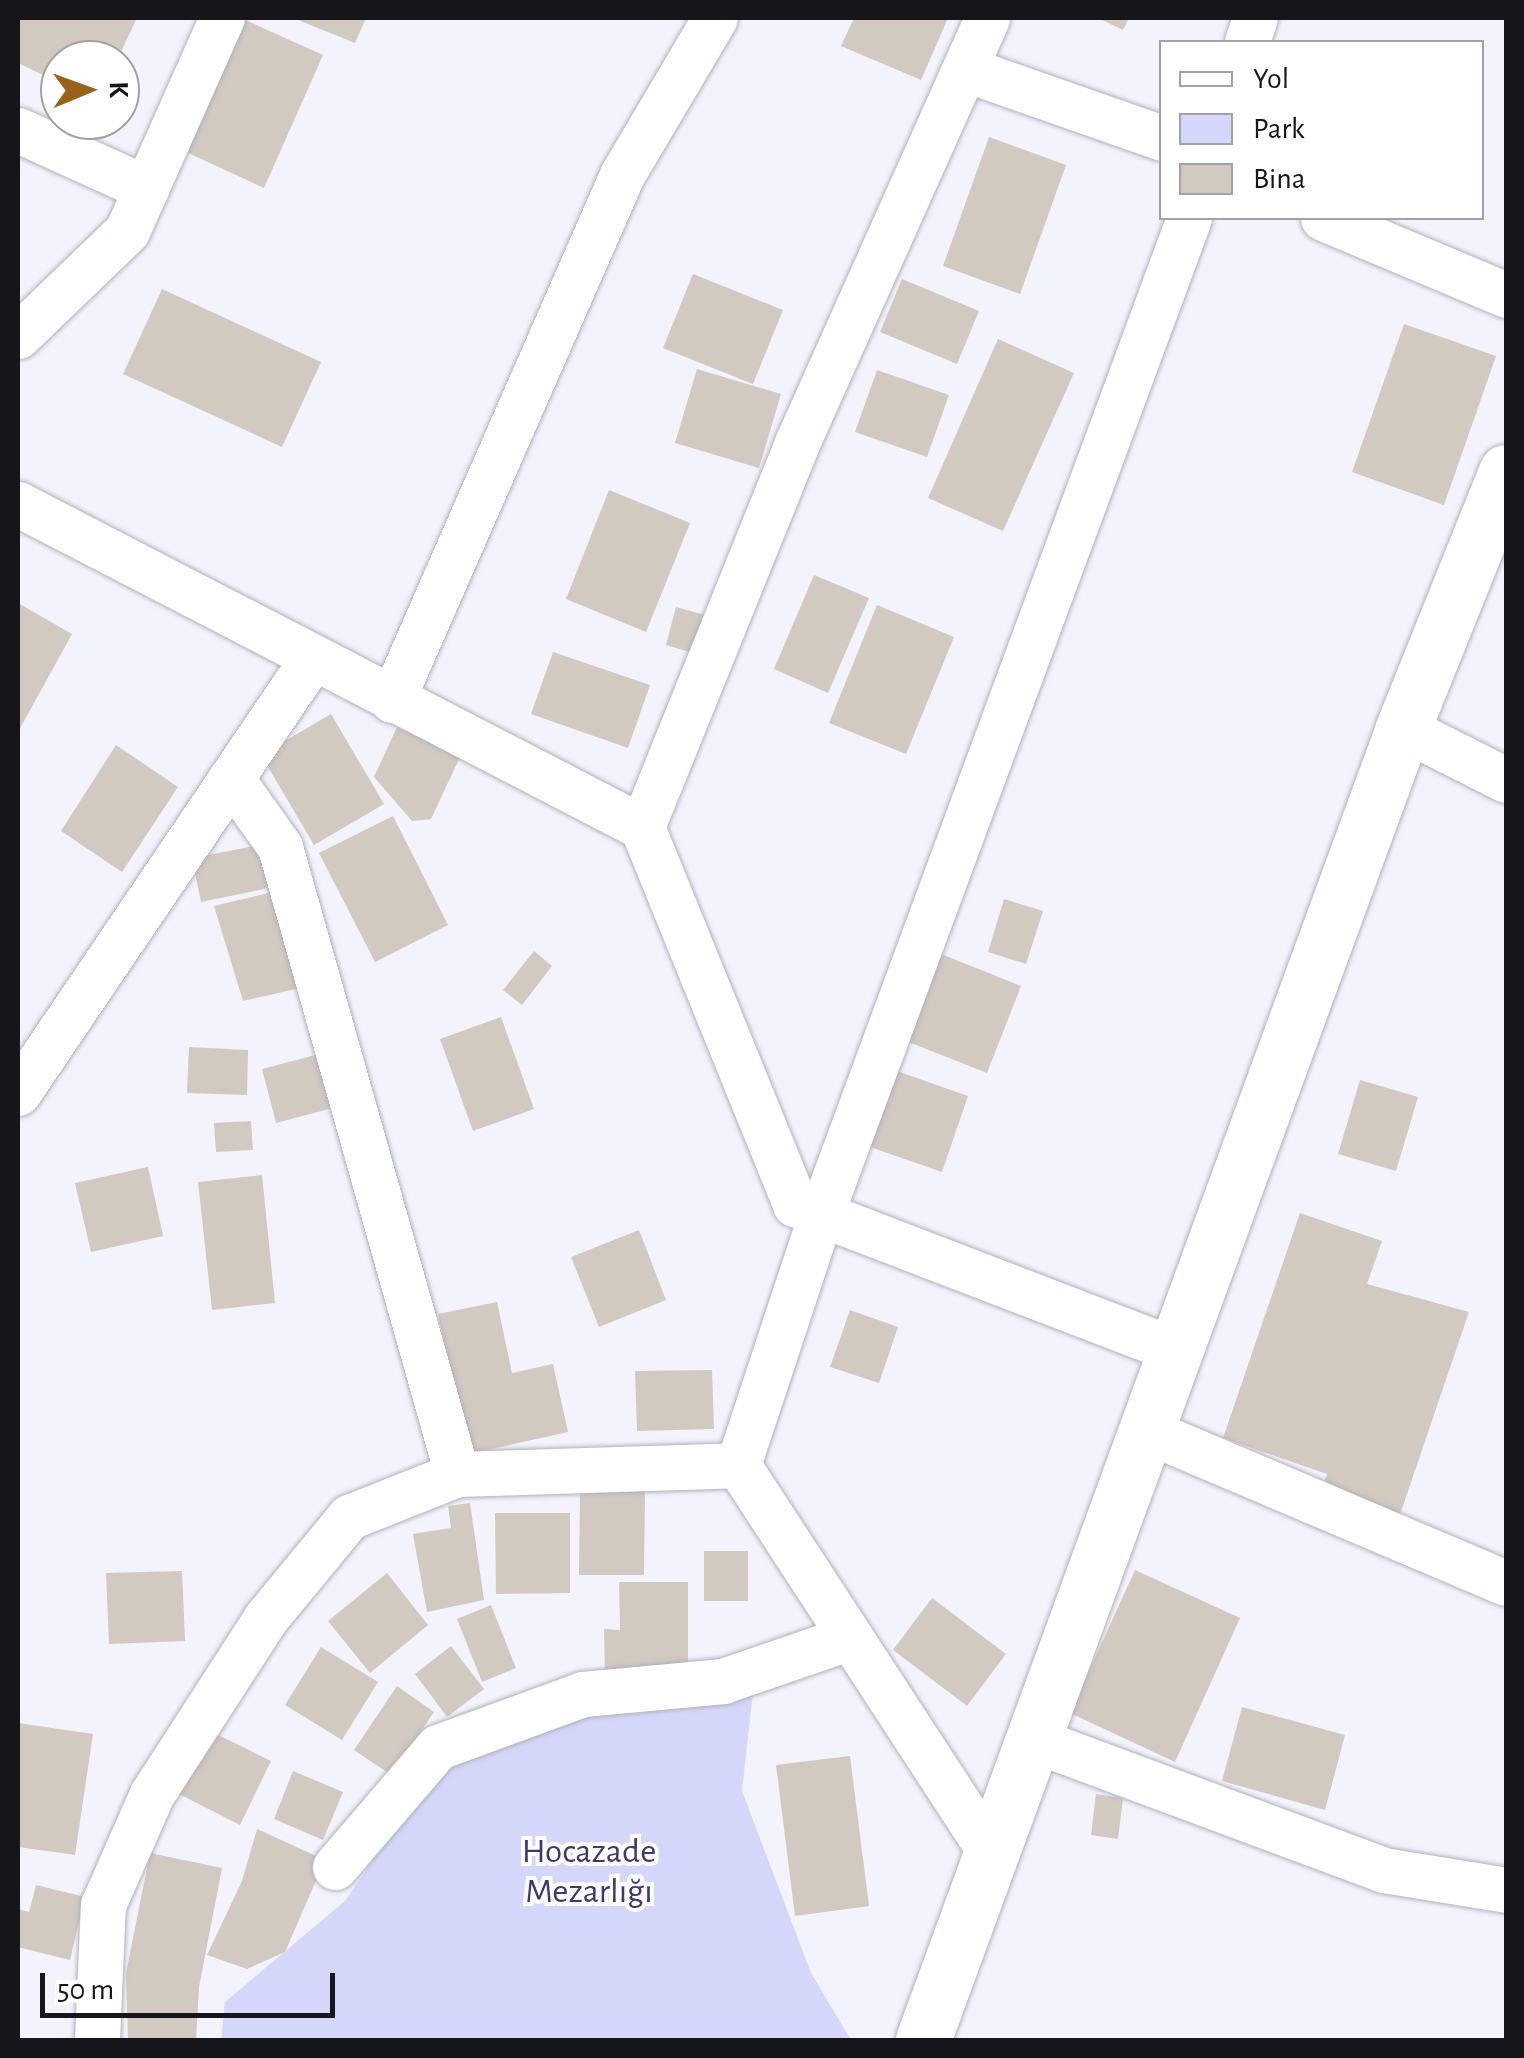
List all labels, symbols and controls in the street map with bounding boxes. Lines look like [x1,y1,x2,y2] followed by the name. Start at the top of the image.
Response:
[40,40,140,140] north arrow
[1159,40,1484,220] legend
[1253,64,1289,94] text: Yol
[104,81,132,98] text: K
[1253,114,1305,144] text: Park
[1253,164,1306,194] text: Bina
[522,1831,656,1913] park label: Hocazade Mezarlığı
[45,1953,340,2015] scale bar
[57,1975,114,2005] text: 50 m

